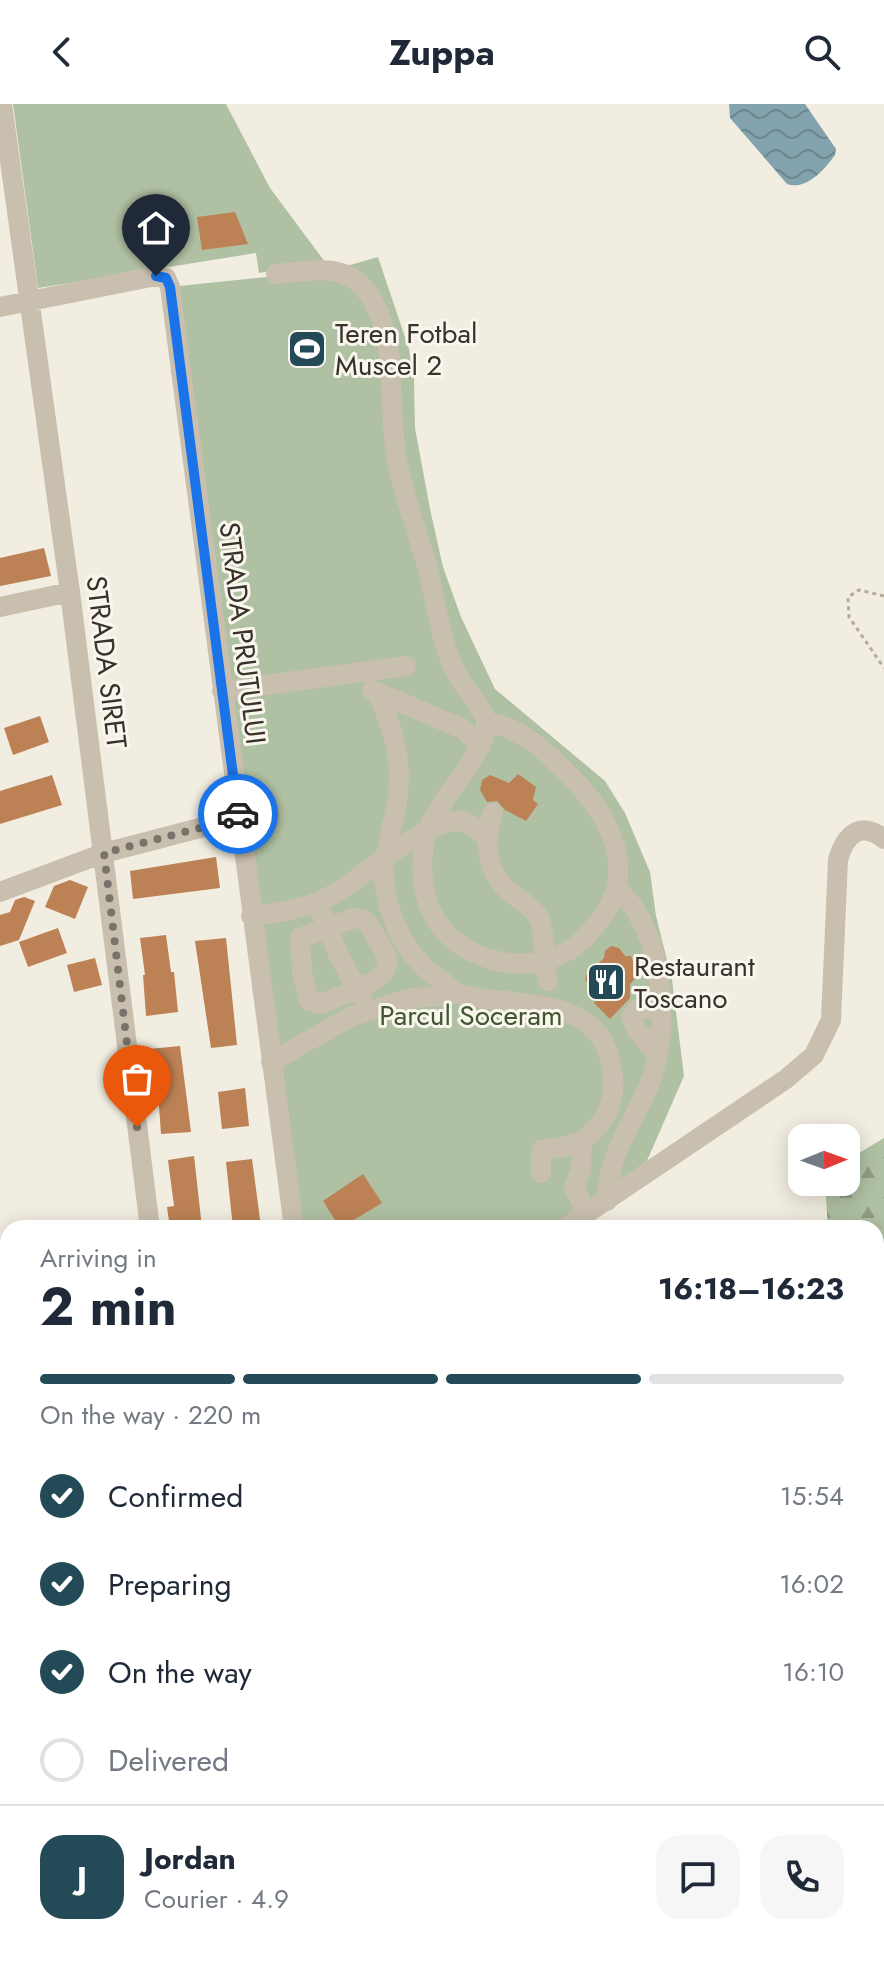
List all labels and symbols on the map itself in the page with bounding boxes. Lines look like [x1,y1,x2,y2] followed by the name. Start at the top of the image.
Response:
[122,194,190,276] pin
[335,313,477,386] place label: Teren Fotbal Muscel 2
[286,328,328,370] sports icon: Teren Fotbal Muscel 2
[209,520,276,747] street label: STRADA PRUTULUI
[76,573,137,751] street label: STRADA SIRET
[198,774,278,854] courier
[634,946,755,1019] place label: Restaurant Toscano
[585,961,627,1003] restaurant icon: Restaurant Toscano
[379,995,563,1036] park label: Parcul Soceram
[103,1045,171,1127] pin
[788,1124,860,1196] north arrow

